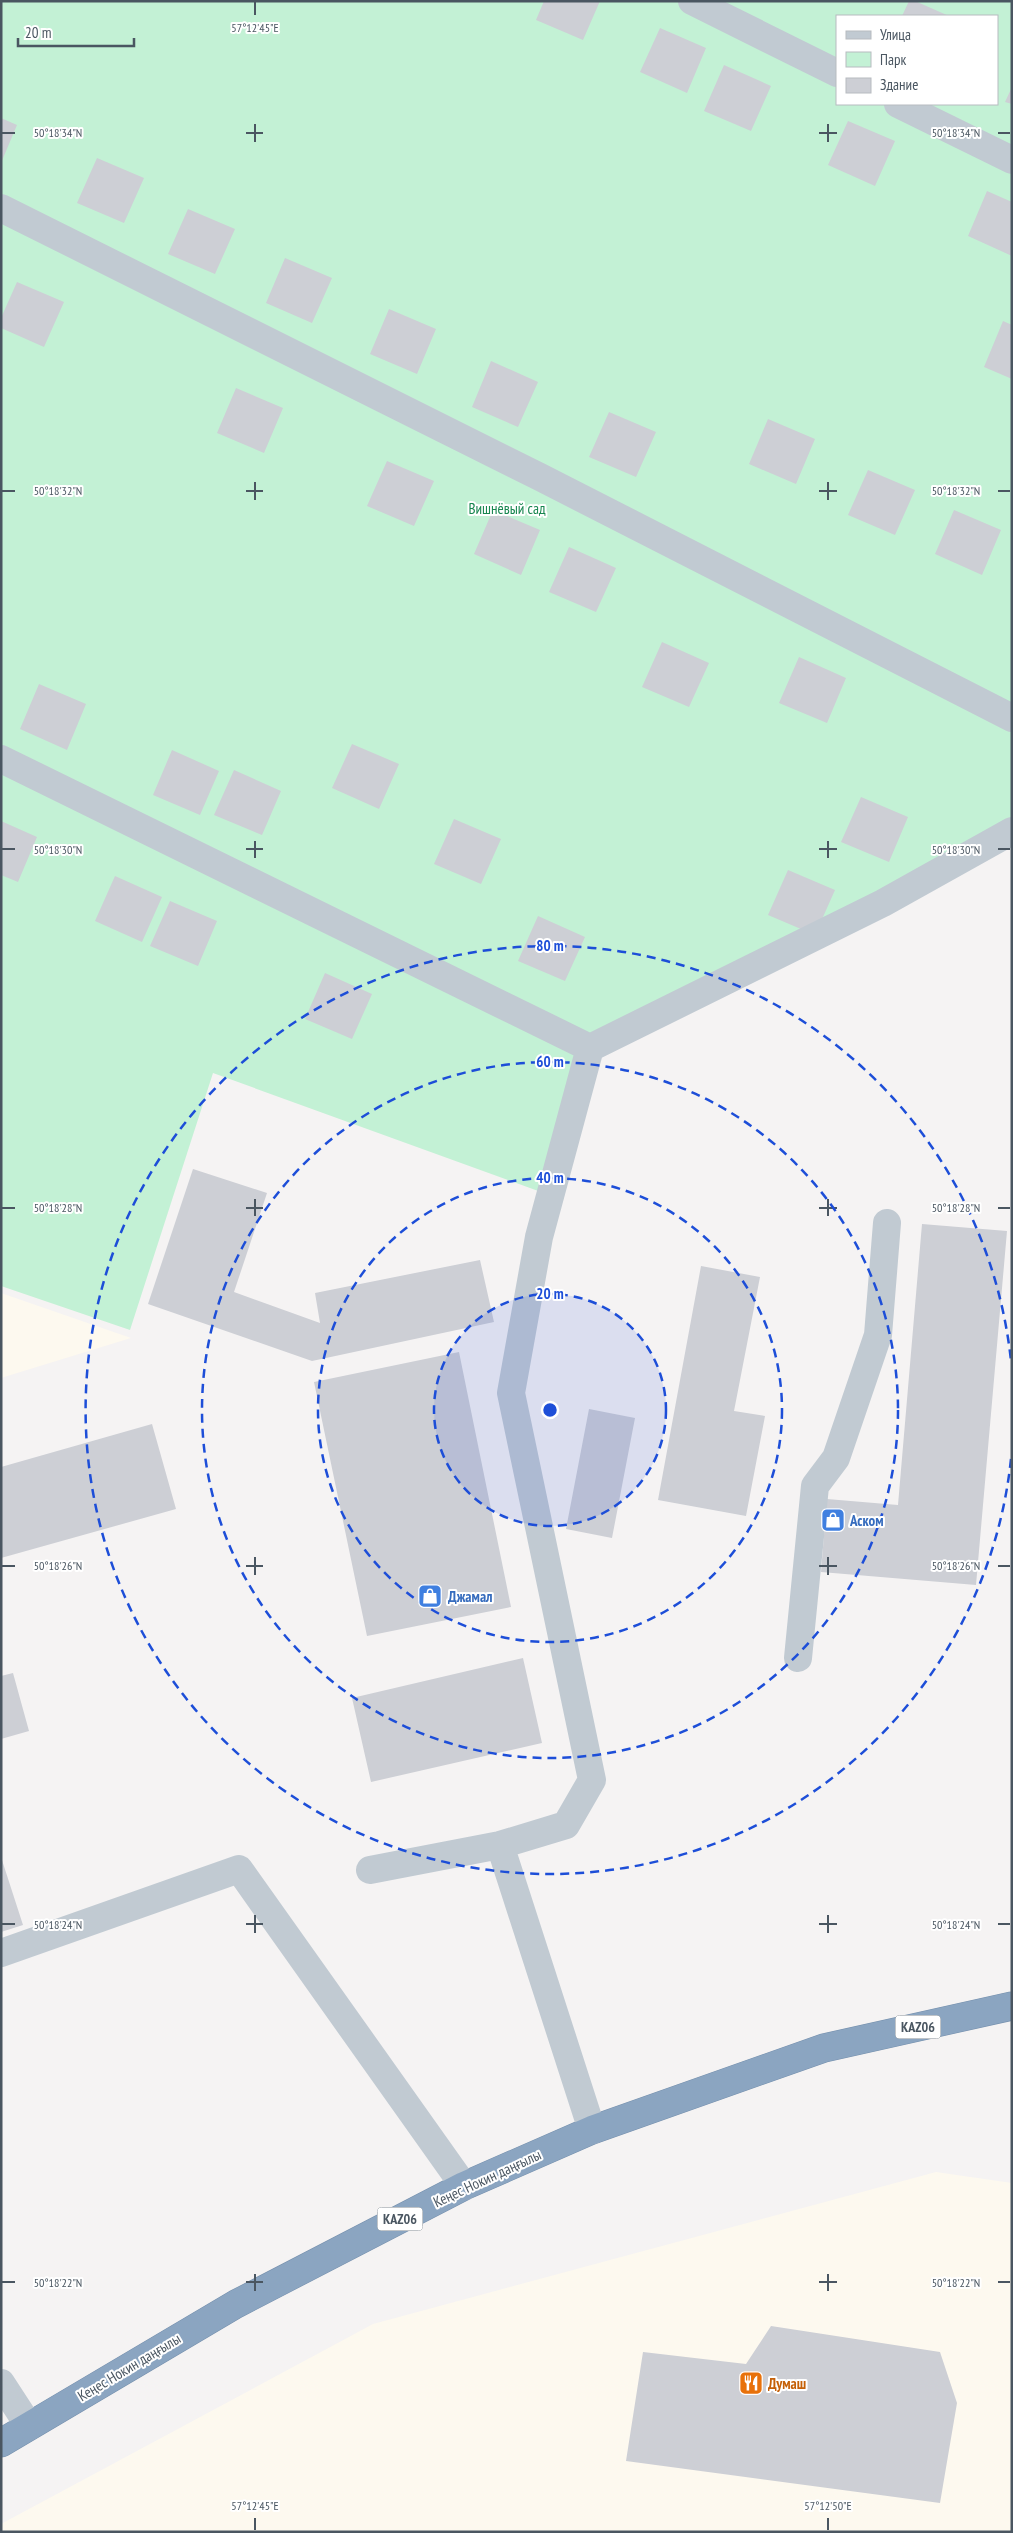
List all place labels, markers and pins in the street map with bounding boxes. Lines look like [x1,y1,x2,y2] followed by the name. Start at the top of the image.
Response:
[541,1401,559,1419] centre of rings
[820,1507,846,1533] shop icon: Аском
[849,1511,884,1530] place label: Аском
[417,1583,443,1609] shop icon: Джамал
[448,1587,493,1606] place label: Джамал
[738,2370,764,2396] restaurant icon: Думаш
[768,2374,806,2393] place label: Думаш

